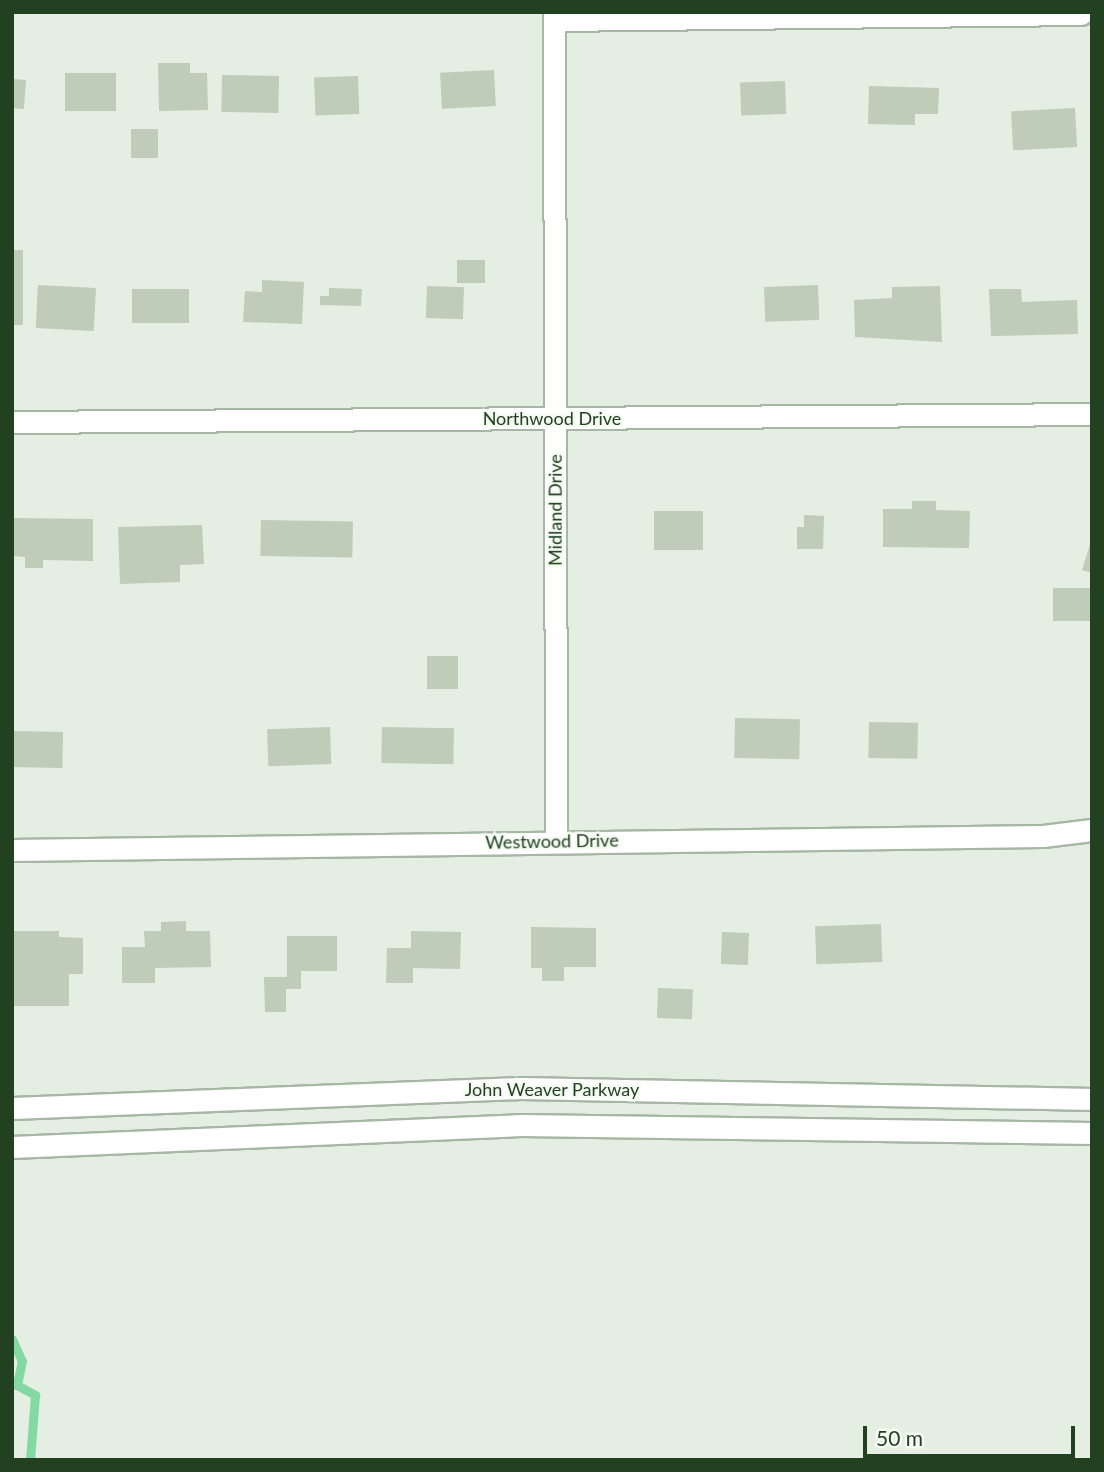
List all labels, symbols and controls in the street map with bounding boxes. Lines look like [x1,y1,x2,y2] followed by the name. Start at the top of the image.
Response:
[483,407,621,429] street label: Northwood Drive
[544,454,566,566] street label: Midland Drive
[485,829,619,853] street label: Westwood Drive
[465,1078,639,1100] street label: John Weaver Parkway
[866,1412,1078,1456] scale bar
[876,1425,923,1450] text: 50 m

